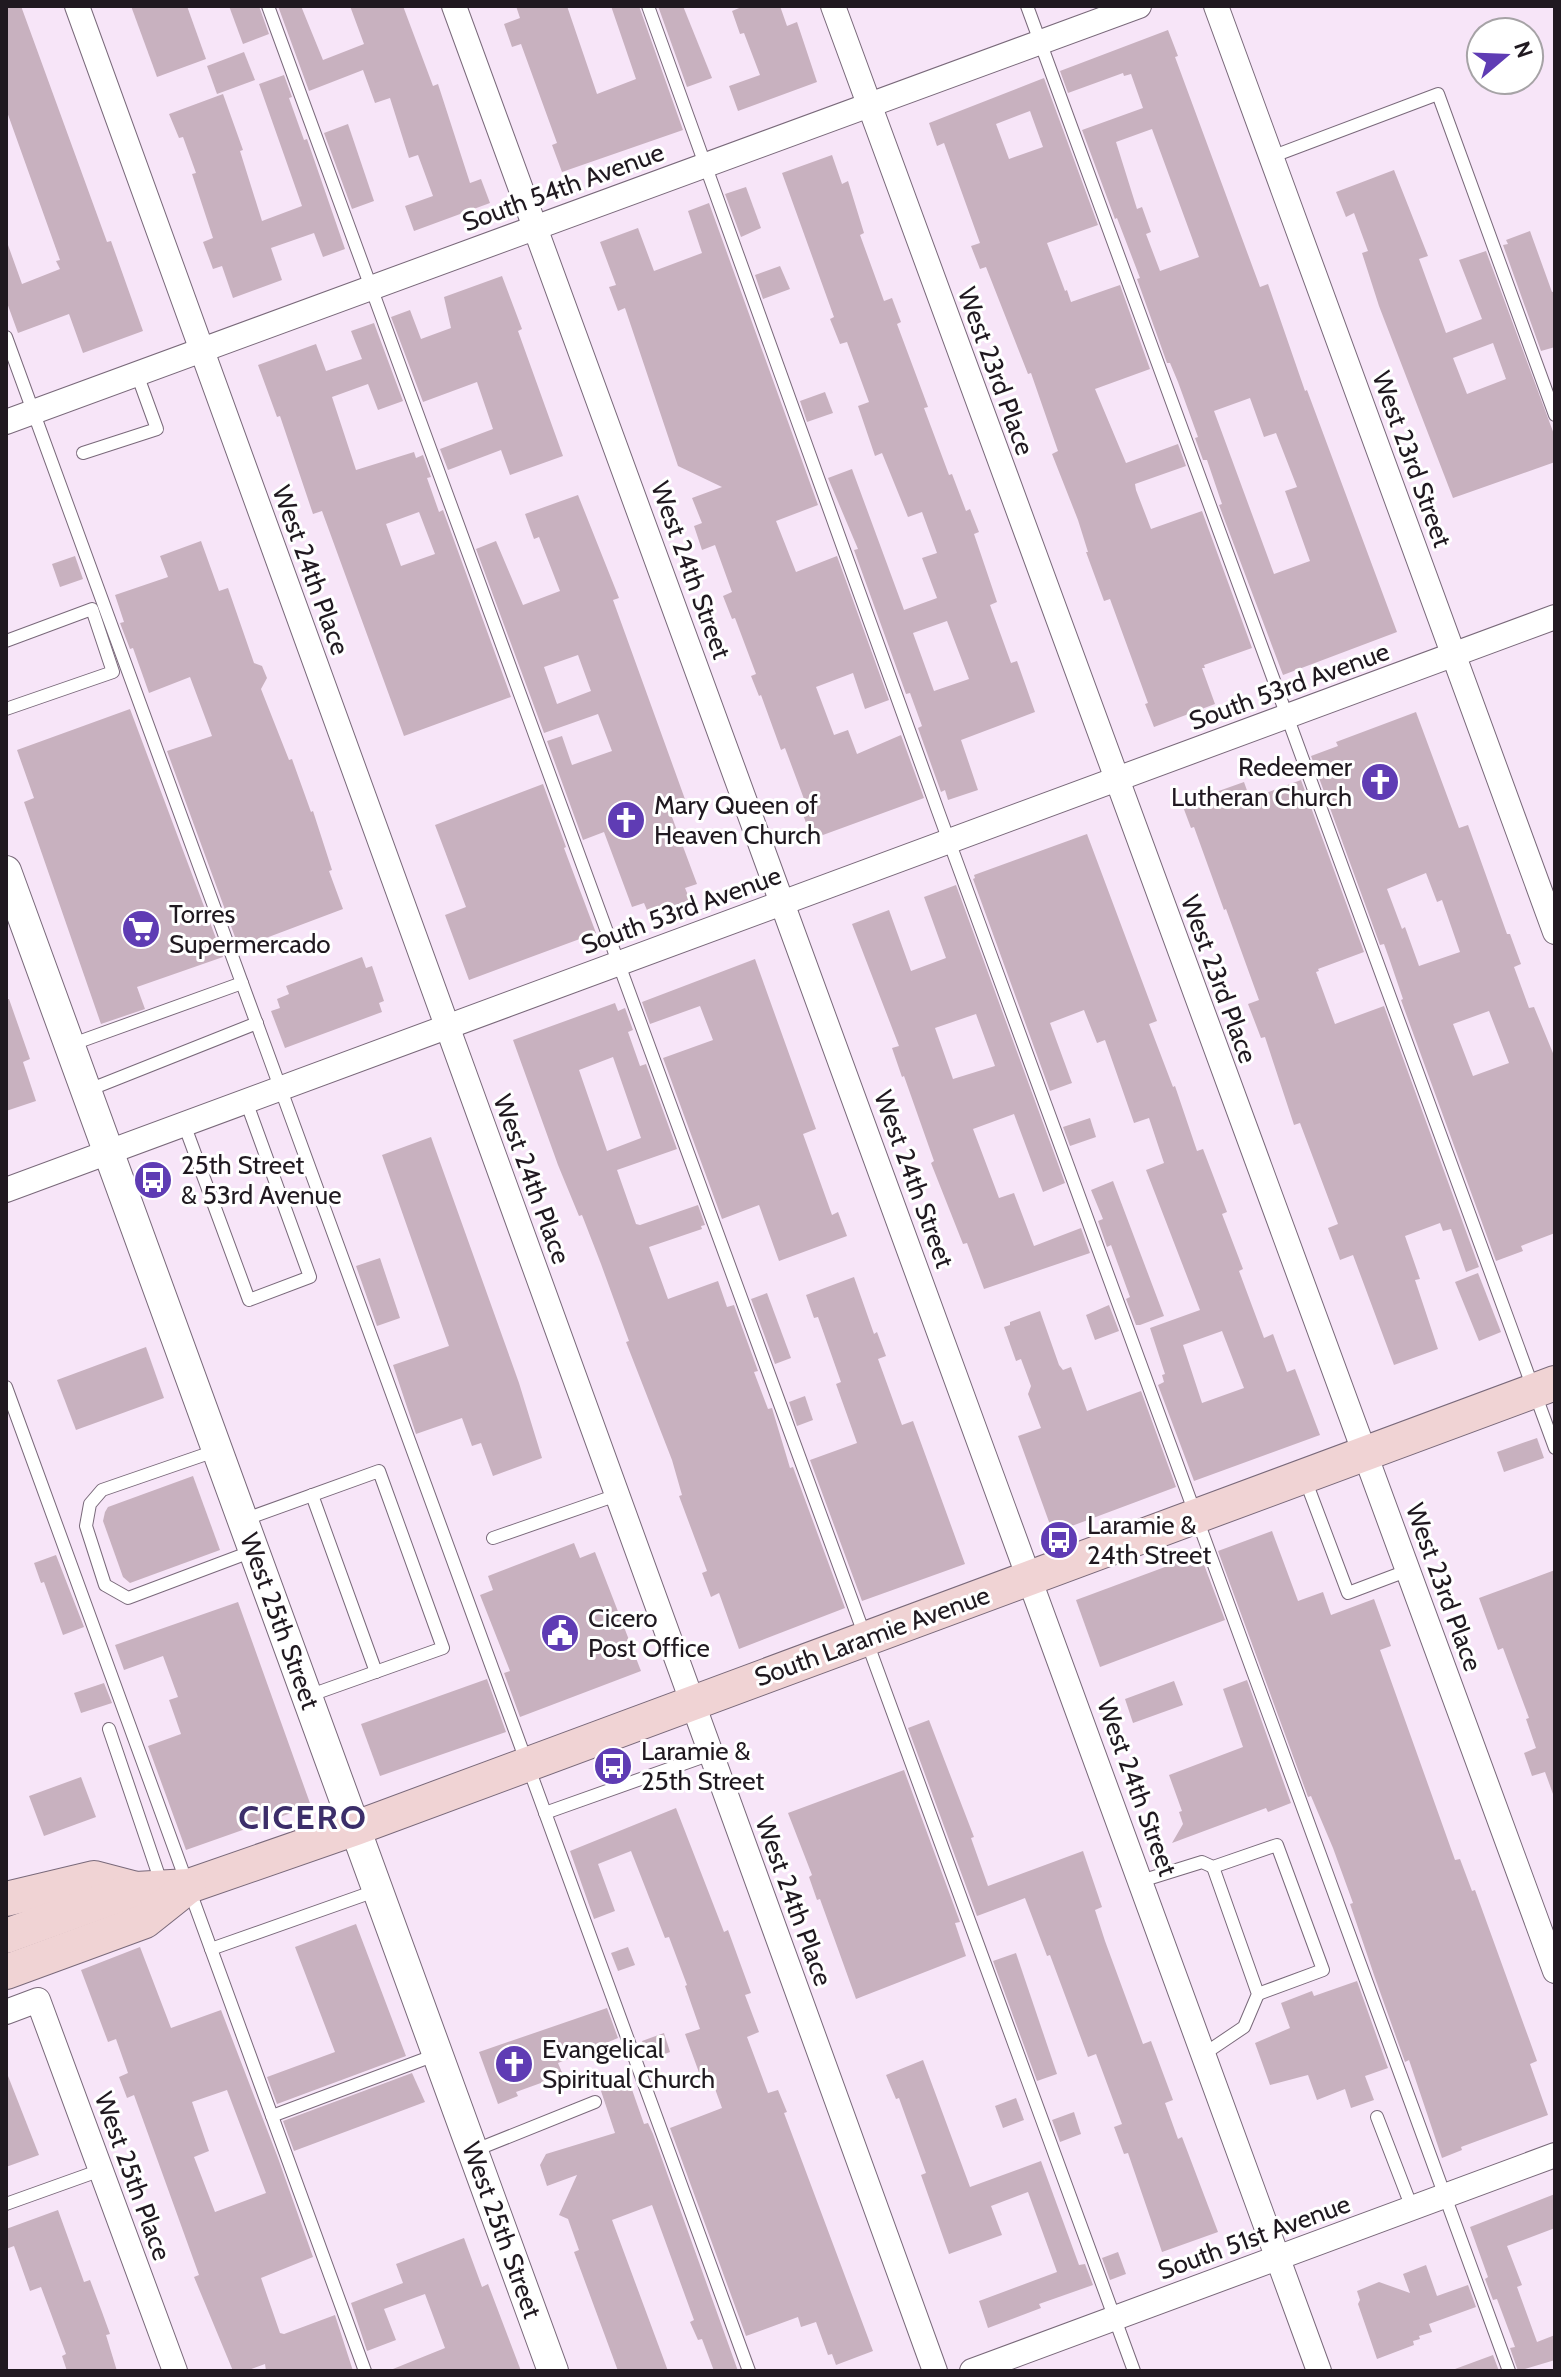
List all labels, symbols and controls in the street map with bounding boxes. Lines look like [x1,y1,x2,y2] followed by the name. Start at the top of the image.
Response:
[1465,16,1545,96] north arrow
[1508,38,1539,61] text: N
[458,136,668,238] street label: South 54th Avenue
[951,283,1041,459] street label: West 23rd Place
[1365,367,1459,552] street label: West 23rd Street
[644,477,738,663] street label: West 24th Street
[266,481,356,659] street label: West 24th Place
[1185,635,1393,737] street label: South 53rd Avenue
[1171,751,1353,813] place label: Redeemer Lutheran Church
[1359,761,1401,803] church icon: Redeemer Lutheran Church
[654,789,821,851] place label: Mary Queen of Heaven Church
[605,799,647,841] church icon: Mary Queen of Heaven Church
[577,859,785,961] street label: South 53rd Avenue
[1174,891,1264,1067] street label: West 23rd Place
[169,898,331,960] place label: Torres Supermercado
[120,908,162,950] supermarket icon: Torres Supermercado
[867,1086,961,1272] street label: West 24th Street
[487,1090,577,1268] street label: West 24th Place
[181,1149,341,1211] place label: 25th Street & 53rd Avenue
[132,1159,174,1201] bus stop icon: 25th Street & 53rd Avenue
[1399,1499,1489,1675] street label: West 23rd Place
[1087,1509,1211,1571] place label: Laramie & 24th Street
[1038,1519,1080,1561] bus stop icon: Laramie & 24th Street
[233,1528,327,1714] street label: West 25th Street
[750,1579,994,1693] street label: South Laramie Avenue
[588,1602,710,1664] place label: Cicero Post Office
[539,1612,581,1654] public building icon: Cicero Post Office
[1090,1694,1184,1880] street label: West 24th Street
[641,1735,764,1797] place label: Laramie & 25th Street
[592,1745,634,1787] bus stop icon: Laramie & 25th Street
[238,1796,368,1838] district label: CICERO
[749,1812,839,1990] street label: West 24th Place
[542,2033,715,2095] place label: Evangelical Spiritual Church
[493,2043,535,2085] church icon: Evangelical Spiritual Church
[88,2087,178,2265] street label: West 25th Place
[455,2137,549,2323] street label: West 25th Street
[1154,2187,1354,2287] street label: South 51st Avenue

